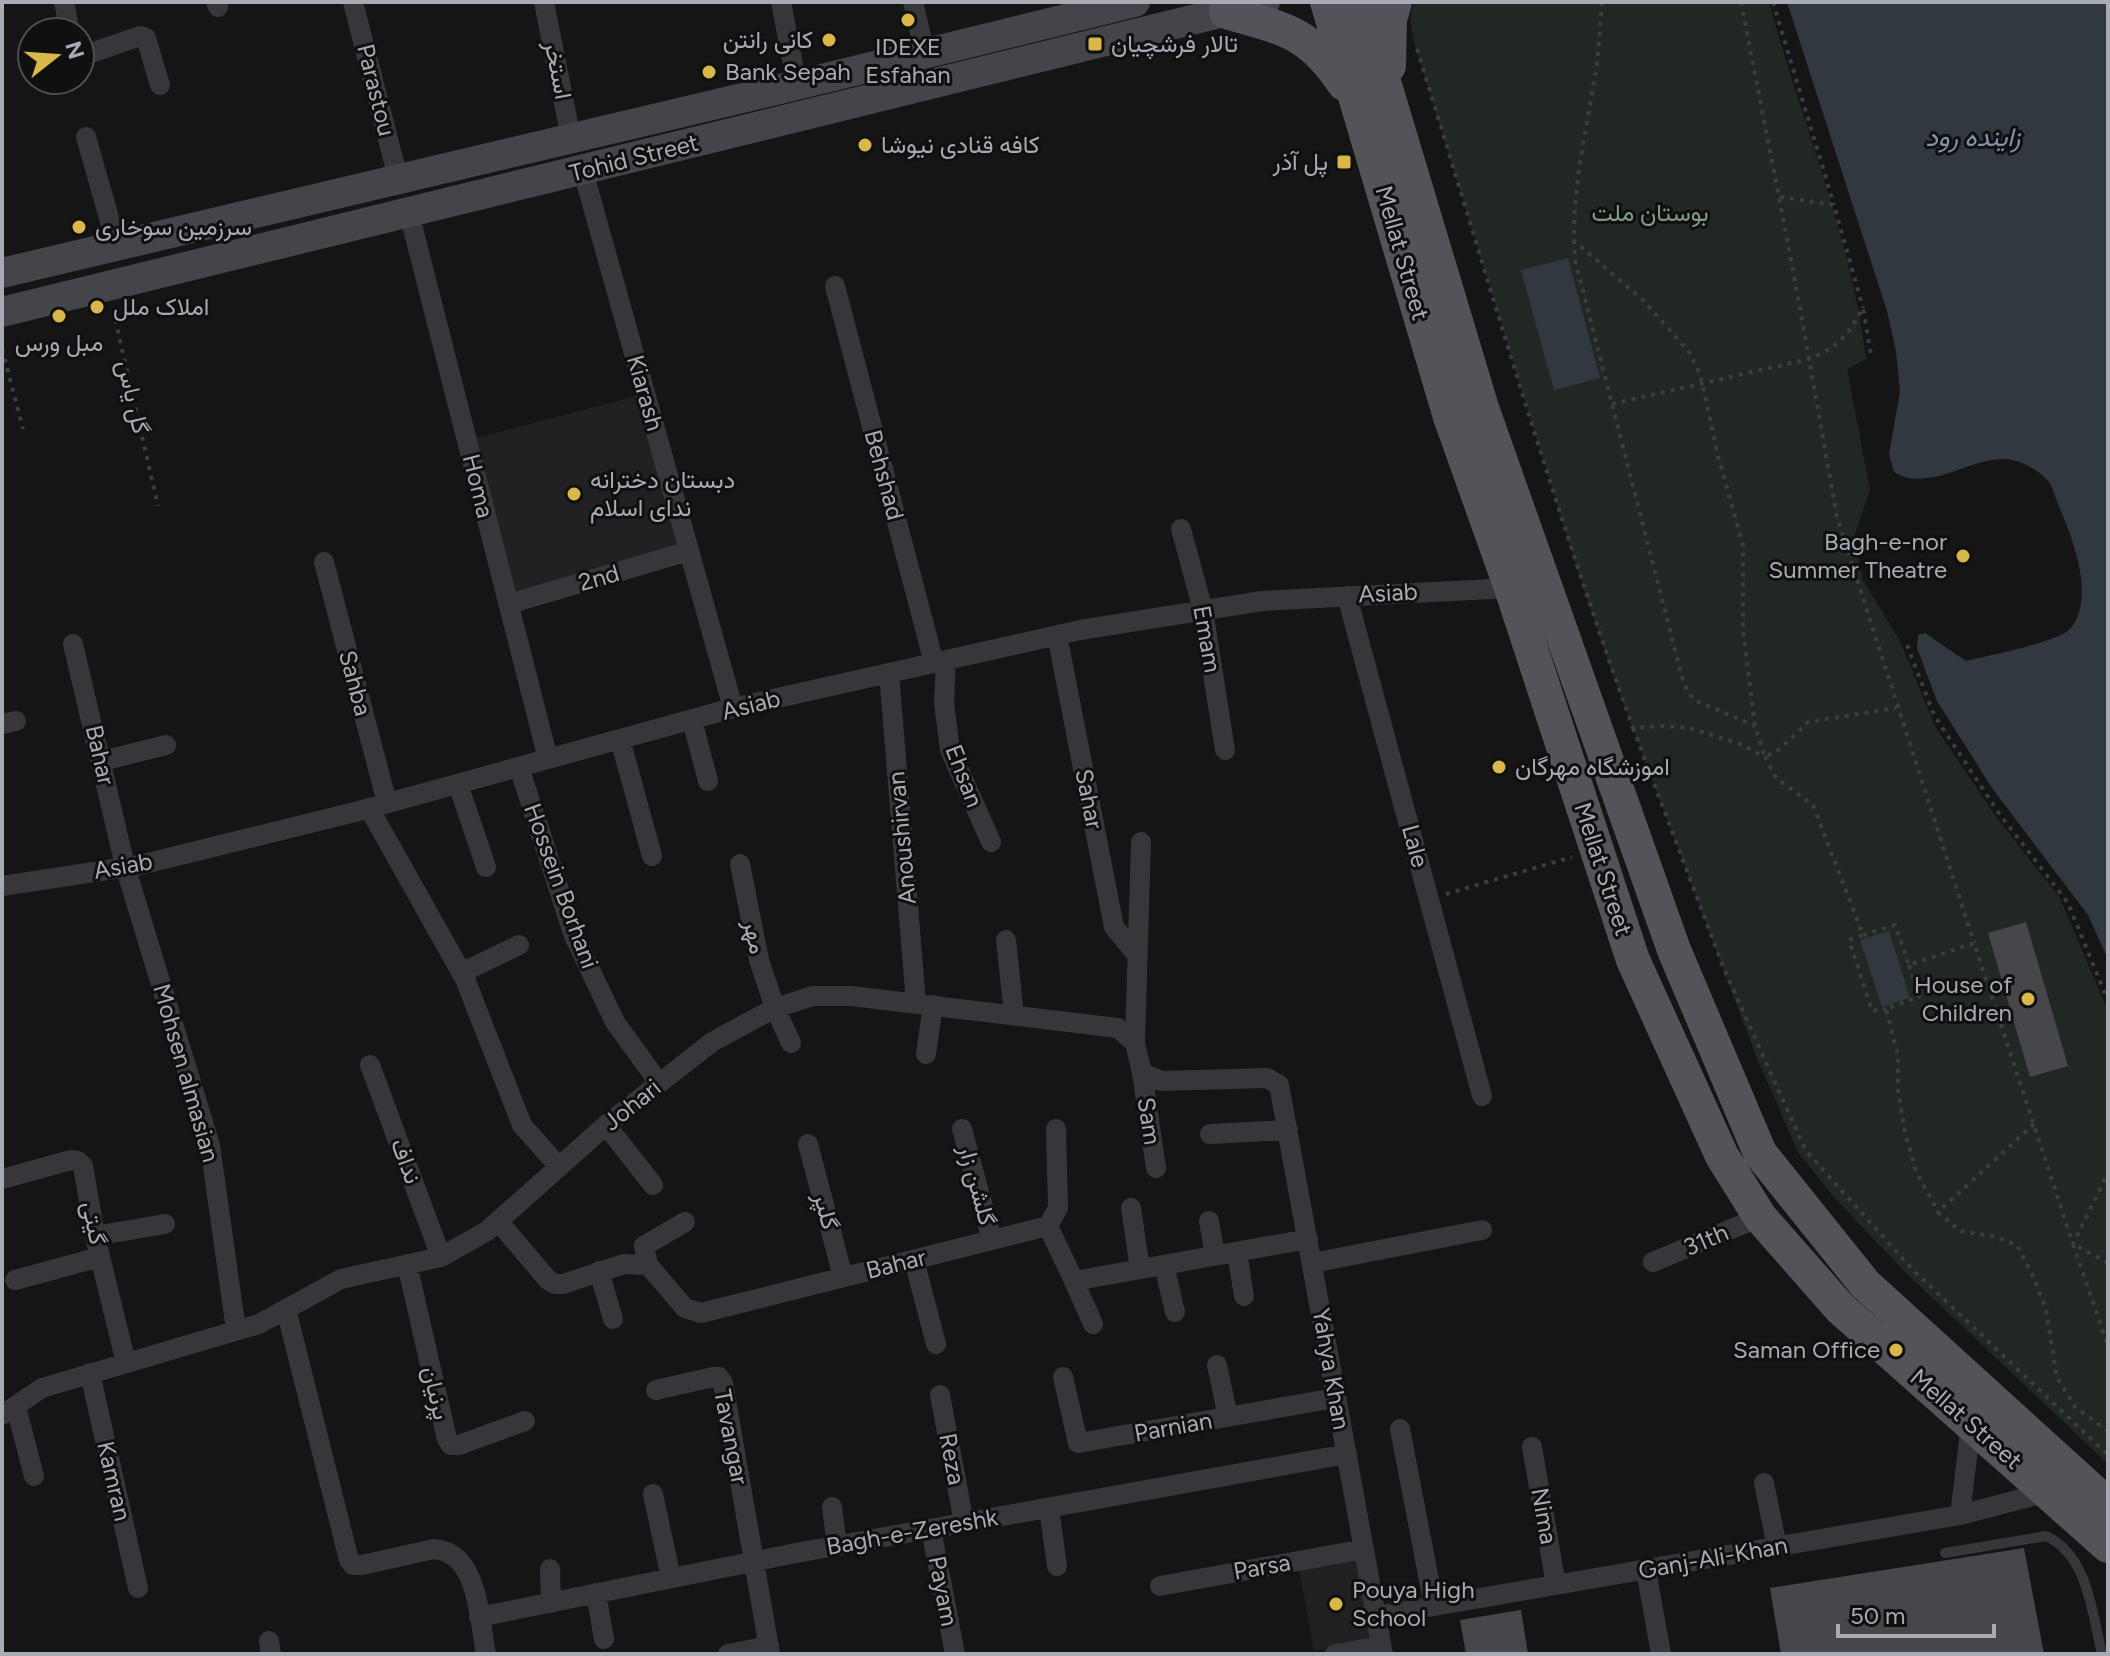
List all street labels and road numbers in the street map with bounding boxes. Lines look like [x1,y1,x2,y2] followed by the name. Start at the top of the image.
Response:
[537,37,578,102] street label: استخر
[351,41,402,139] street label: Parastou
[566,127,701,188] street label: Tohid Street
[1369,182,1435,323] street label: Mellat Street
[621,352,670,434] street label: Kiarash
[111,357,156,437] street label: گل یاس
[859,427,910,523] street label: Behshad
[457,451,500,521] street label: Homa
[575,558,623,597] street label: 2nd
[1358,576,1418,609] street label: Asiab
[1187,603,1228,675] street label: Emam
[333,647,378,719] street label: Sahba
[719,683,783,726] street label: Asiab
[80,722,121,788] street label: Bahar
[939,741,990,811] street label: Ehsan
[1069,766,1110,831] street label: Sahar
[881,771,922,906] street label: Anoushirvan
[518,799,605,972] street label: Hossein Borhani
[1568,799,1639,939] street label: Mellat Street
[1396,821,1435,870] street label: Lale
[91,846,155,885] street label: Asiab
[737,916,773,957] street label: مهر
[147,981,226,1165] street label: Mohsen almasian
[597,1073,666,1137] street label: Johari
[1131,1095,1168,1147] street label: Sam
[385,1134,428,1187] street label: نداف
[952,1140,1002,1229] street label: گلشن زار
[805,1188,845,1233] street label: گلپر
[76,1199,113,1247] street label: گیتی
[1679,1217,1732,1262] street label: 31th
[863,1242,929,1285] street label: Bahar
[1307,1306,1356,1432] street label: Yahya Khan
[1905,1362,2028,1475] street label: Mellat Street
[414,1363,457,1423] street label: پرنیان
[708,1387,755,1487] street label: Tavangar
[1132,1405,1214,1448] street label: Parnian
[933,1431,972,1487] street label: Reza
[91,1438,138,1524] street label: Kamran
[1525,1485,1564,1546] street label: Nima
[824,1502,1000,1561] street label: Bagh-e-Zereshk
[1636,1530,1790,1585] street label: Ganj-Ali-Khan
[1231,1547,1293,1586] street label: Parsa
[923,1553,964,1628] street label: Payam

